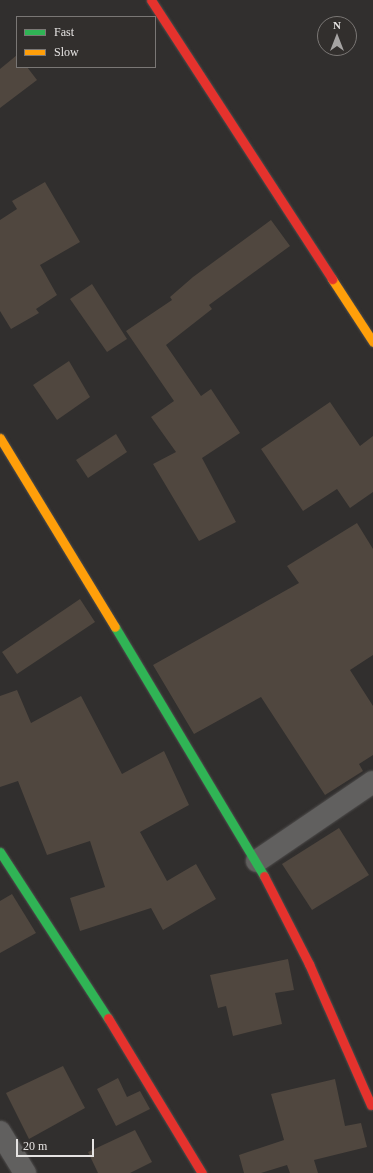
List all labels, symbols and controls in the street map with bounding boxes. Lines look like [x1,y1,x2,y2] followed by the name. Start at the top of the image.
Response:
[16,16,156,68] legend
[317,16,357,56] north arrow
[333,19,341,31] text: N
[54,25,74,39] text: Fast
[54,45,79,59] text: Slow
[18,1131,96,1157] scale bar
[23,1139,47,1153] text: 20 m

